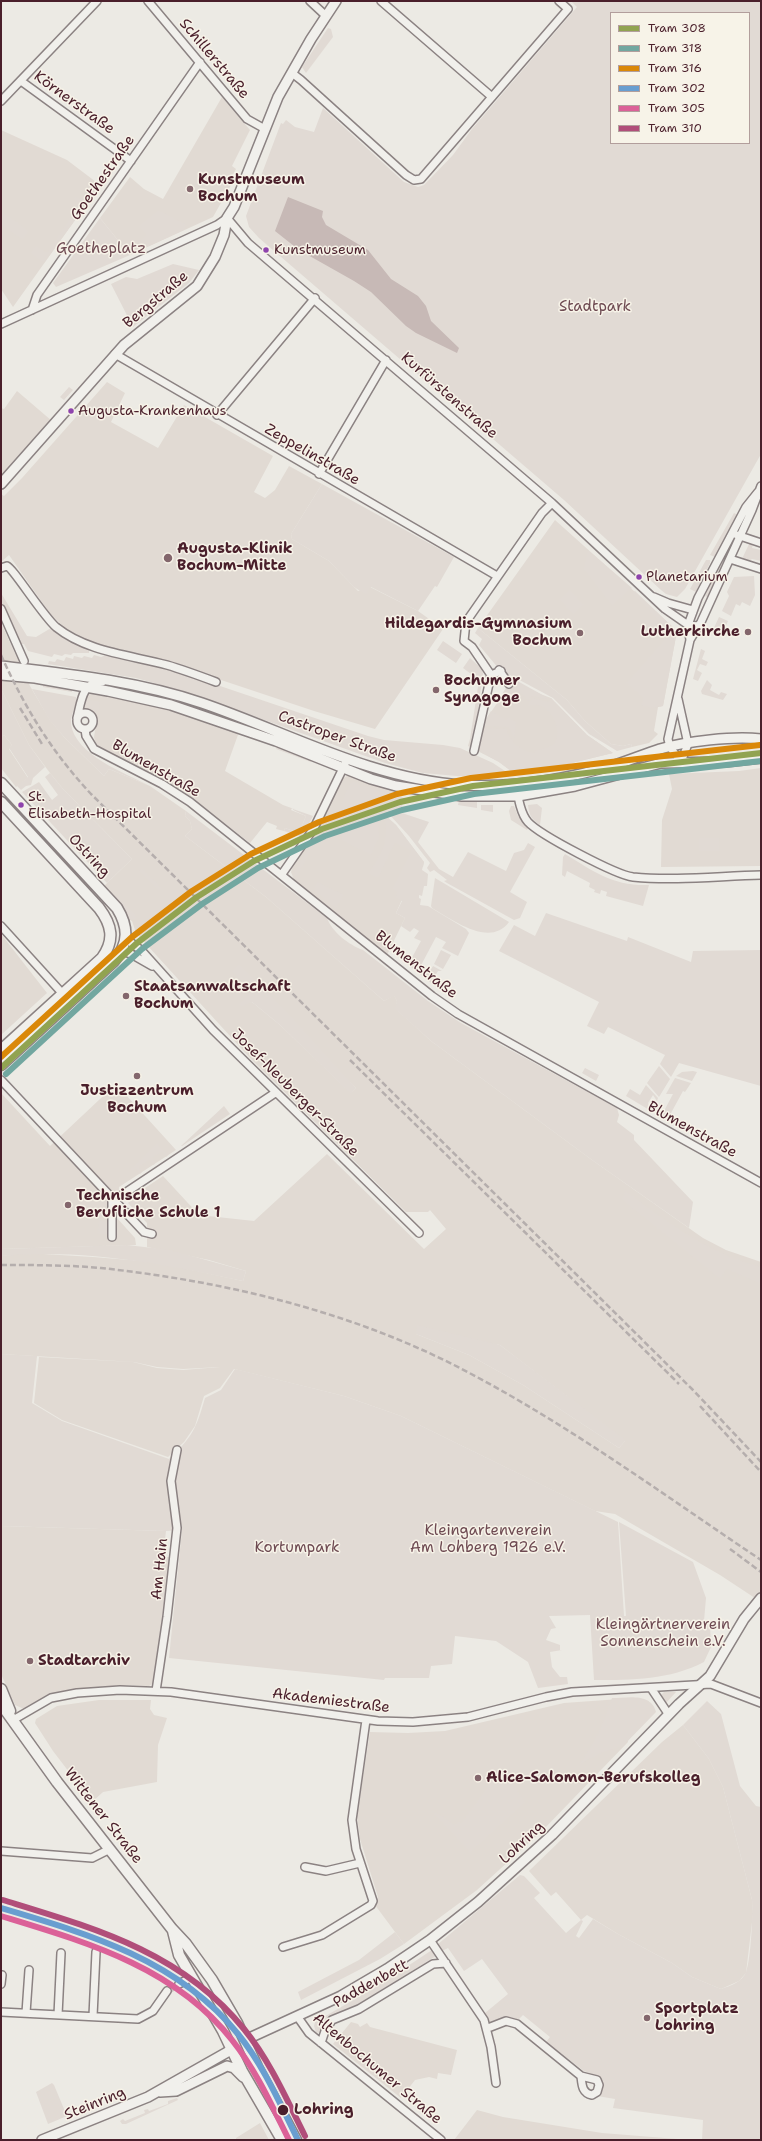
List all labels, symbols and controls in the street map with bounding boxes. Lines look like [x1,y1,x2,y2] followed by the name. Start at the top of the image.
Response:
[610,12,750,144] legend
[175,15,253,103] street label: Schillerstraße
[648,20,706,36] text: Tram 308
[648,40,702,56] text: Tram 318
[648,60,702,76] text: Tram 316
[30,68,118,138] street label: Körnerstraße
[648,80,705,96] text: Tram 302
[648,100,705,116] text: Tram 305
[648,120,702,136] text: Tram 310
[67,132,139,224] street label: Goethestraße
[198,171,305,206] place label: Kunstmuseum Bochum
[185,184,195,194] marker: Kunstmuseum Bochum
[56,240,146,258] park label: Goetheplatz
[274,242,366,258] place label: Kunstmuseum
[261,245,271,255] marker: Kunstmuseum
[120,267,192,333] street label: Bergstraße
[559,298,631,316] park label: Stadtpark
[397,349,501,443] street label: Kurfürstenstraße
[78,403,226,419] place label: Augusta-Krankenhaus
[66,406,76,416] marker: Augusta-Krankenhaus
[261,420,363,490] street label: Zeppelinstraße
[177,540,293,575] place label: Augusta-Klinik Bochum-Mitte
[162,552,174,564] marker: Augusta-Klinik Bochum-Mitte
[646,569,728,585] place label: Planetarium
[634,572,644,582] marker: Planetarium
[385,615,572,650] place label: Hildegardis-Gymnasium Bochum
[641,623,740,641] place label: Lutherkirche
[743,627,753,637] marker: Lutherkirche
[575,628,585,638] marker: Hildegardis-Gymnasium Bochum
[444,672,520,707] place label: Bochumer Synagoge
[431,685,441,695] marker: Bochumer Synagoge
[275,707,399,767] street label: Castroper Straße
[108,736,204,802] street label: Blumenstraße
[28,789,151,822] place label: St. Elisabeth-Hospital
[16,800,26,810] marker: St. Elisabeth-Hospital
[64,830,114,882] street label: Ostring
[371,927,461,1003] street label: Blumenstraße
[134,978,291,1013] place label: Staatsanwaltschaft Bochum
[121,991,131,1001] marker: Staatsanwaltschaft Bochum
[228,1026,362,1160] street label: Josef-Neuberger-Straße
[132,1071,142,1081] marker: Justizzentrum Bochum
[80,1082,194,1117] place label: Justizzentrum Bochum
[644,1098,740,1162] street label: Blumenstraße
[76,1187,221,1222] place label: Technische Berufliche Schule 1
[63,1200,73,1210] marker: Technische Berufliche Schule 1
[410,1522,566,1557] park label: Kleingartenverein Am Lohberg 1926 e.V.
[148,1537,172,1601] street label: Am Hain
[254,1539,340,1557] park label: Kortumpark
[596,1616,730,1651] park label: Kleingärtnerverein Sonnenschein e.V.
[38,1652,130,1670] place label: Stadtarchiv
[25,1656,35,1666] marker: Stadtarchiv
[271,1685,391,1717] street label: Akademiestraße
[60,1764,146,1868] street label: Wittener Straße
[486,1769,700,1787] place label: Alice-Salomon-Berufskolleg
[473,1773,483,1783] marker: Alice-Salomon-Berufskolleg
[496,1818,548,1868] street label: Lohring
[330,1956,412,2012] street label: Paddenbett
[655,2000,739,2035] place label: Sportplatz Lohring
[309,2010,445,2128] street label: Altenbochumer Straße
[642,2013,652,2023] marker: Sportplatz Lohring
[62,2084,128,2124] street label: Steinring
[294,2101,353,2119] place label: Lohring
[276,2103,290,2117] marker: Lohring

